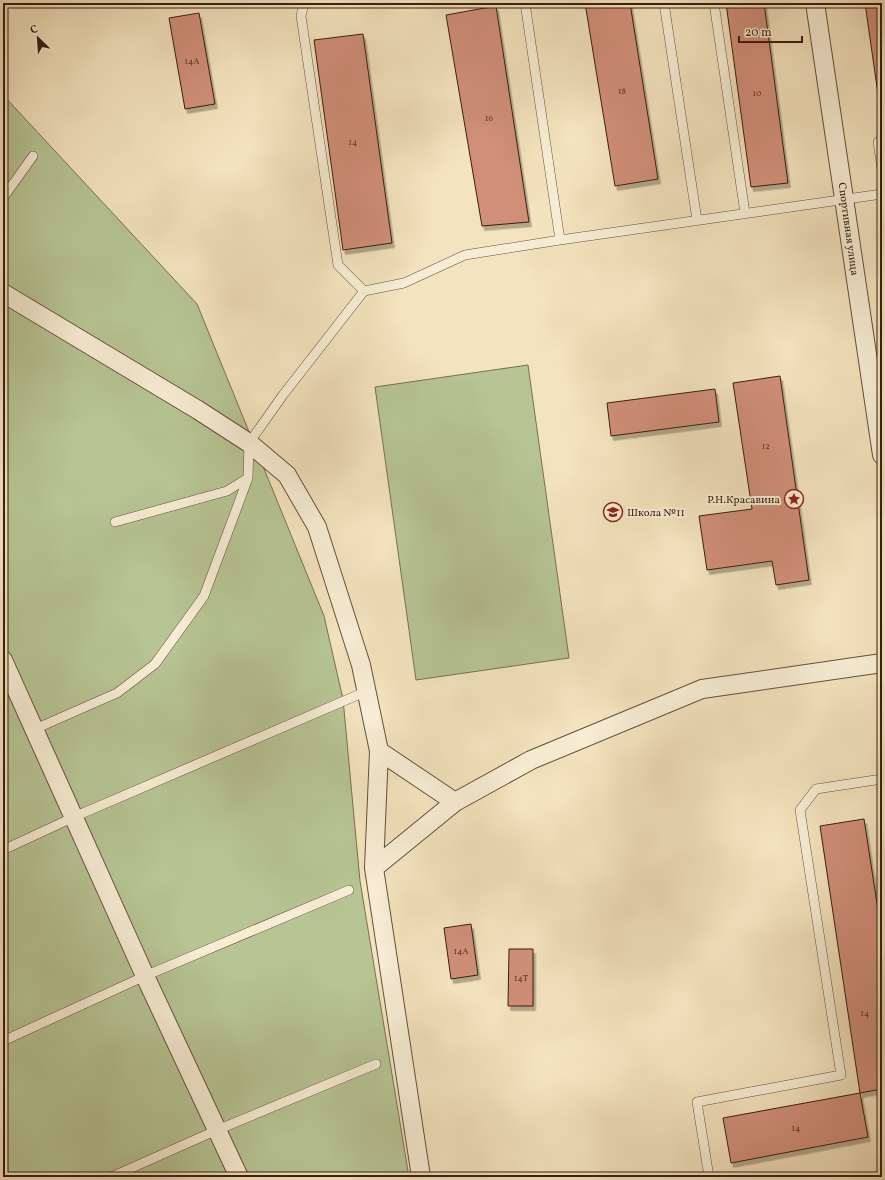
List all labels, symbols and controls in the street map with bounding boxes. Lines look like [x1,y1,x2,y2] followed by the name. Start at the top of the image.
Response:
[18,18,58,58] north arrow
[739,18,802,44] scale bar
[28,22,41,39] text: С
[745,25,772,41] text: 20 m
[184,55,200,68] house number: 14А
[618,85,626,98] house number: 18
[753,87,762,100] house number: 10
[485,112,493,125] house number: 16
[349,136,357,149] house number: 14
[834,182,862,277] street label: Спортивная улица
[762,440,770,453] house number: 12
[783,488,805,510] place icon: Р.Н.Красавина
[707,493,781,508] place label: Р.Н.Красавина
[602,501,624,523] school or university icon: Школа №11
[627,506,685,521] place label: Школа №11
[453,945,469,958] house number: 14А
[514,972,529,985] house number: 14Т
[861,1007,869,1020] house number: 14
[792,1122,800,1135] house number: 14

